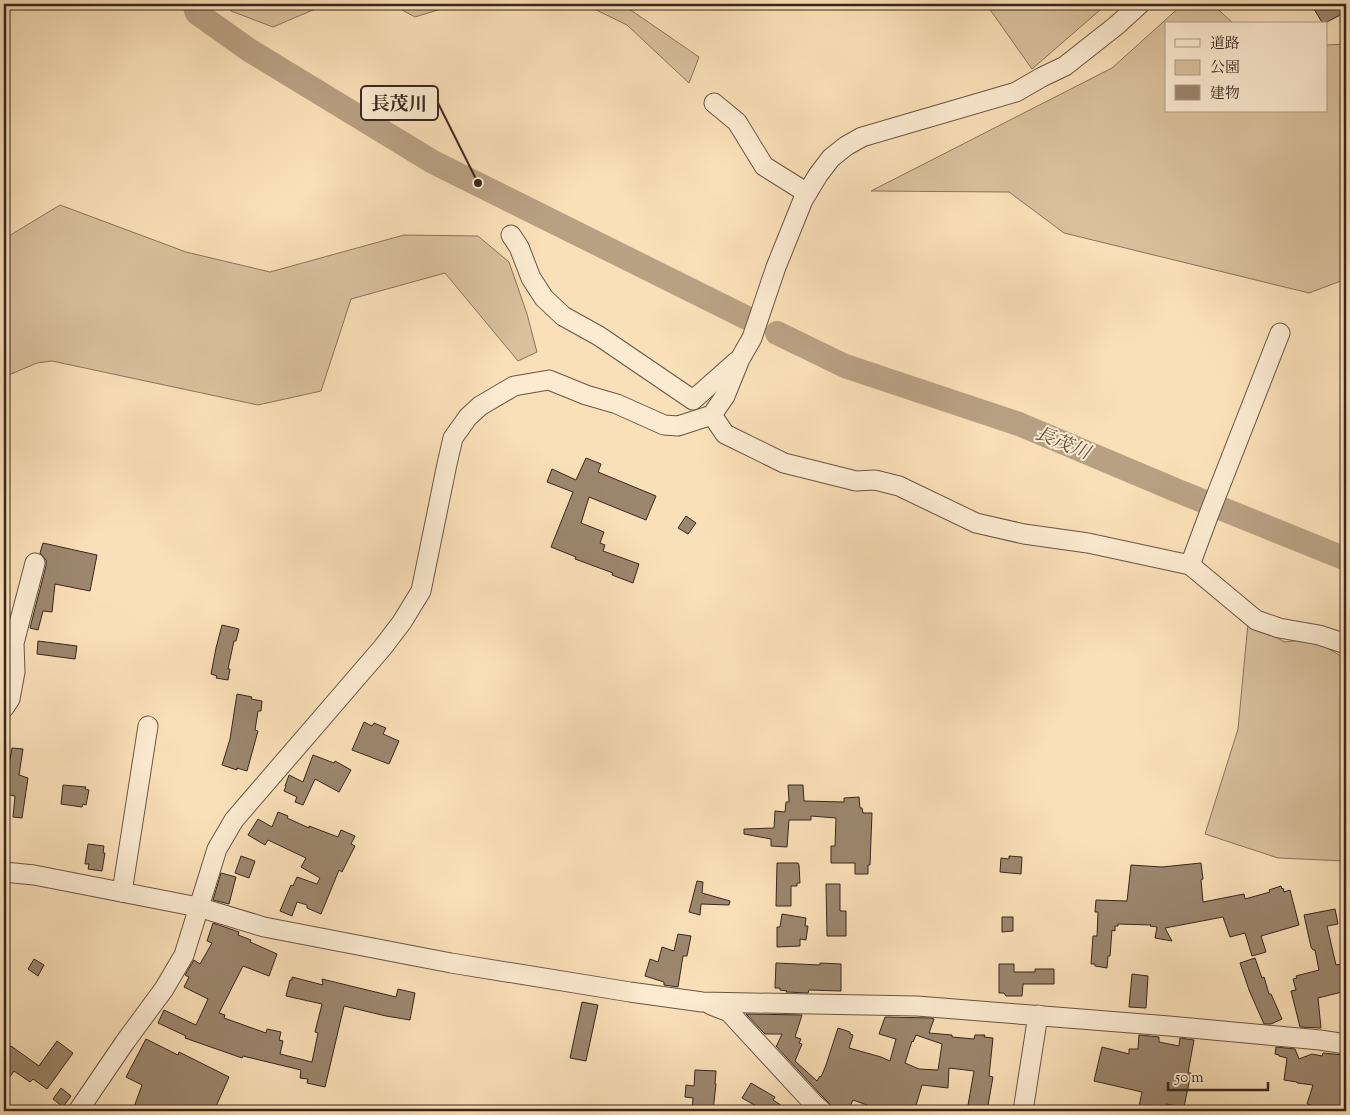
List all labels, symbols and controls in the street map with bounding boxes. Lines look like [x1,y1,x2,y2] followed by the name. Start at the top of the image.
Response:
[1165,22,1328,112] legend
[1210,34,1240,55] text: 道路
[1210,58,1240,79] text: 公園
[1210,84,1240,105] text: 建物
[361,86,438,120] callout: 長茂川
[370,92,428,119] text: 長茂川
[1031,421,1095,468] water label: 長茂川
[1168,1060,1268,1092] scale bar
[1174,1068,1204,1089] text: 50 m

